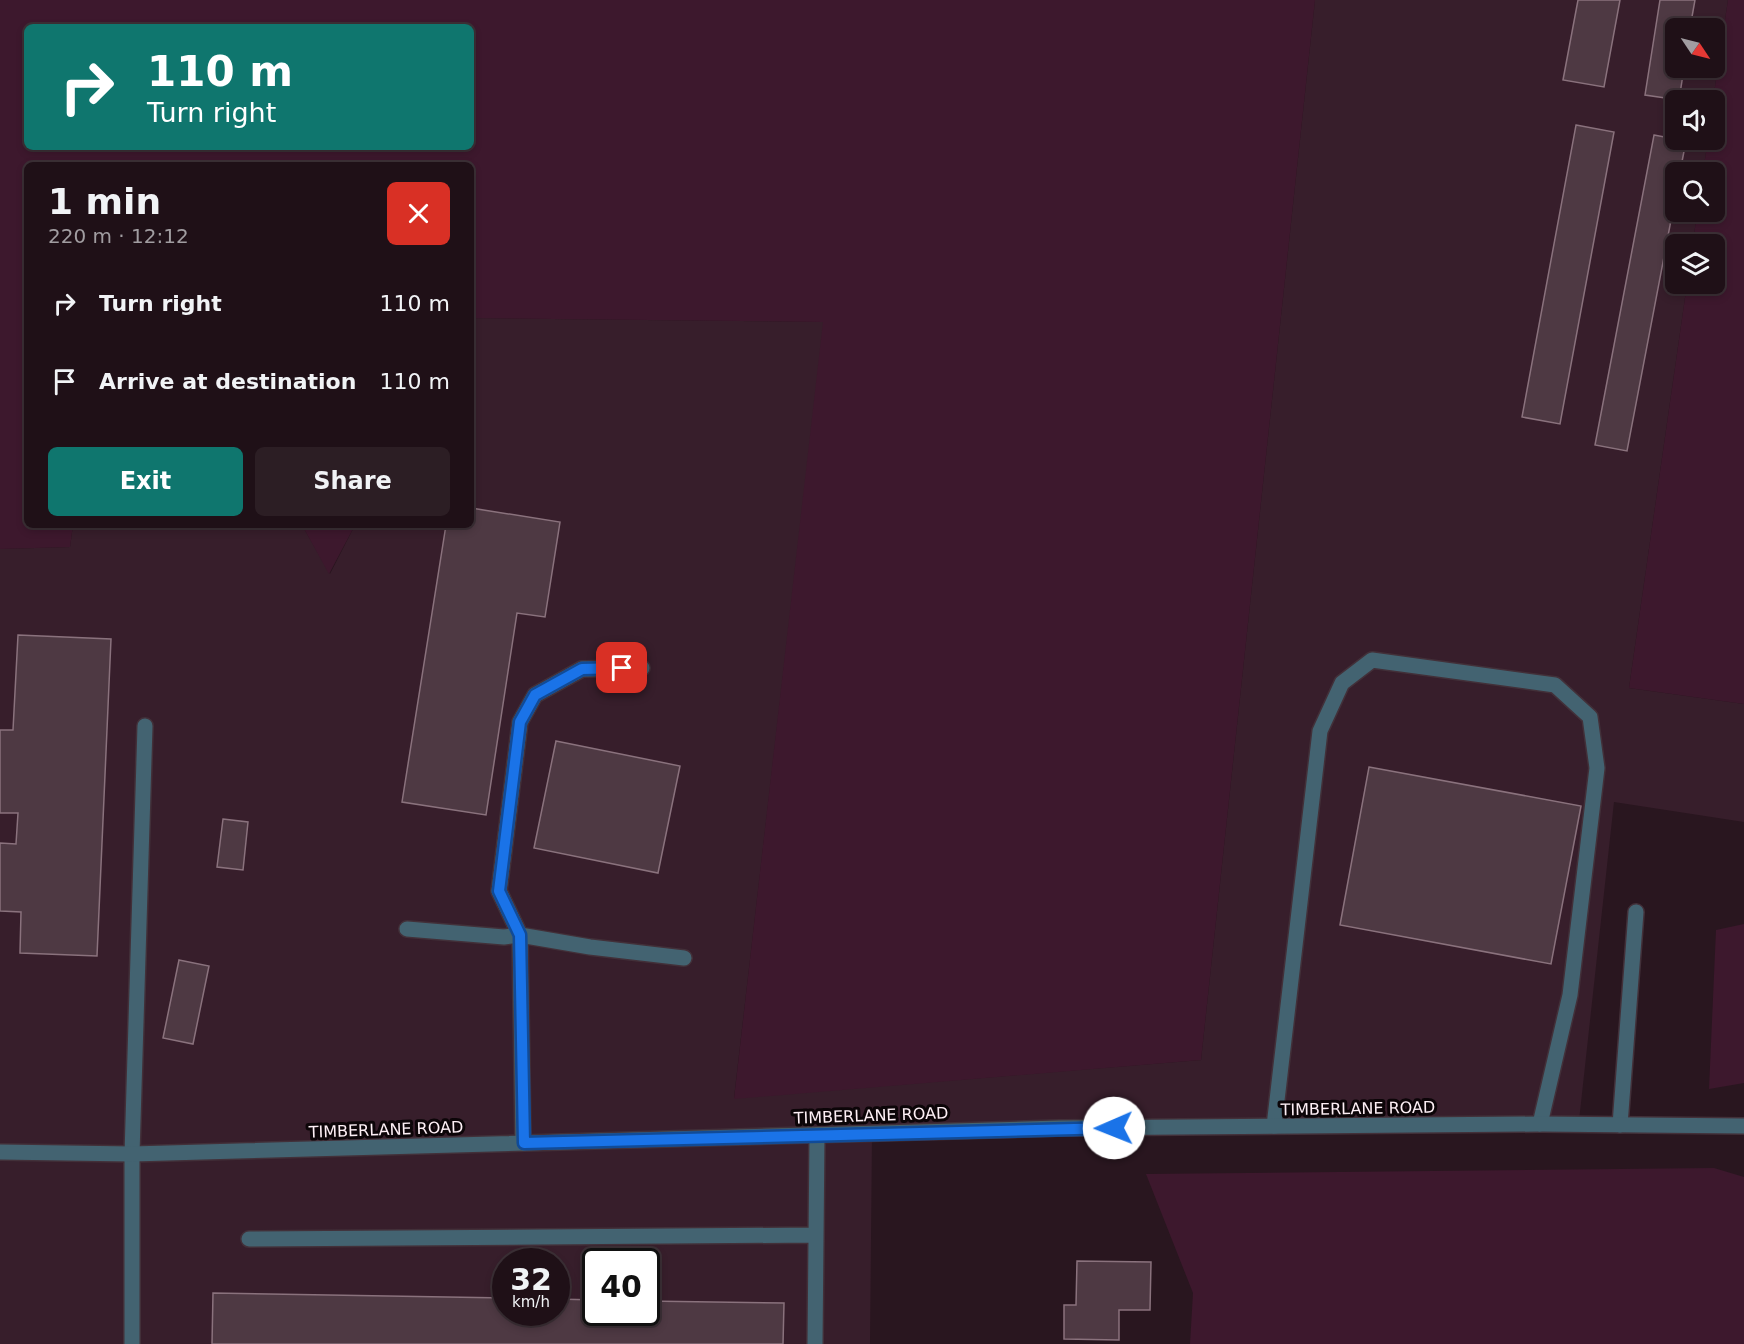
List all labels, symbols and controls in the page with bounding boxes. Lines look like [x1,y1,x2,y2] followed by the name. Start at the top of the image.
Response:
[1665,18,1725,78] north arrow
[1665,18,1725,294] map controls
[147,47,293,96] text: 110 m
[48,48,126,126] icon: right
[1665,90,1725,150] button: sound
[147,97,276,128] text: Turn right
[1665,162,1725,222] button: search
[48,181,161,222] text: 1 min
[387,182,450,245] button: close
[48,224,189,248] text: 220 m · 12:12
[1665,234,1725,294] button: layers
[48,287,81,320] icon: right
[99,291,222,316] text: Turn right
[380,291,450,316] text: 110 m
[48,365,81,398] icon: arrive
[99,369,356,394] text: Arrive at destination
[380,369,450,394] text: 110 m
[48,447,243,516] button: Exit
[255,447,450,516] button: Share
[596,642,647,693] pin
[605,651,638,684] icon: arrive
[1082,1096,1146,1160] position arrow
[1280,1098,1435,1119] street label: TIMBERLANE ROAD
[792,1103,949,1128] street label: TIMBERLANE ROAD
[307,1117,464,1142] street label: TIMBERLANE ROAD
[582,1248,660,1326] speed limit sign: 40
[510,1262,552,1297] text: 32
[512,1293,550,1311] text: km/h

